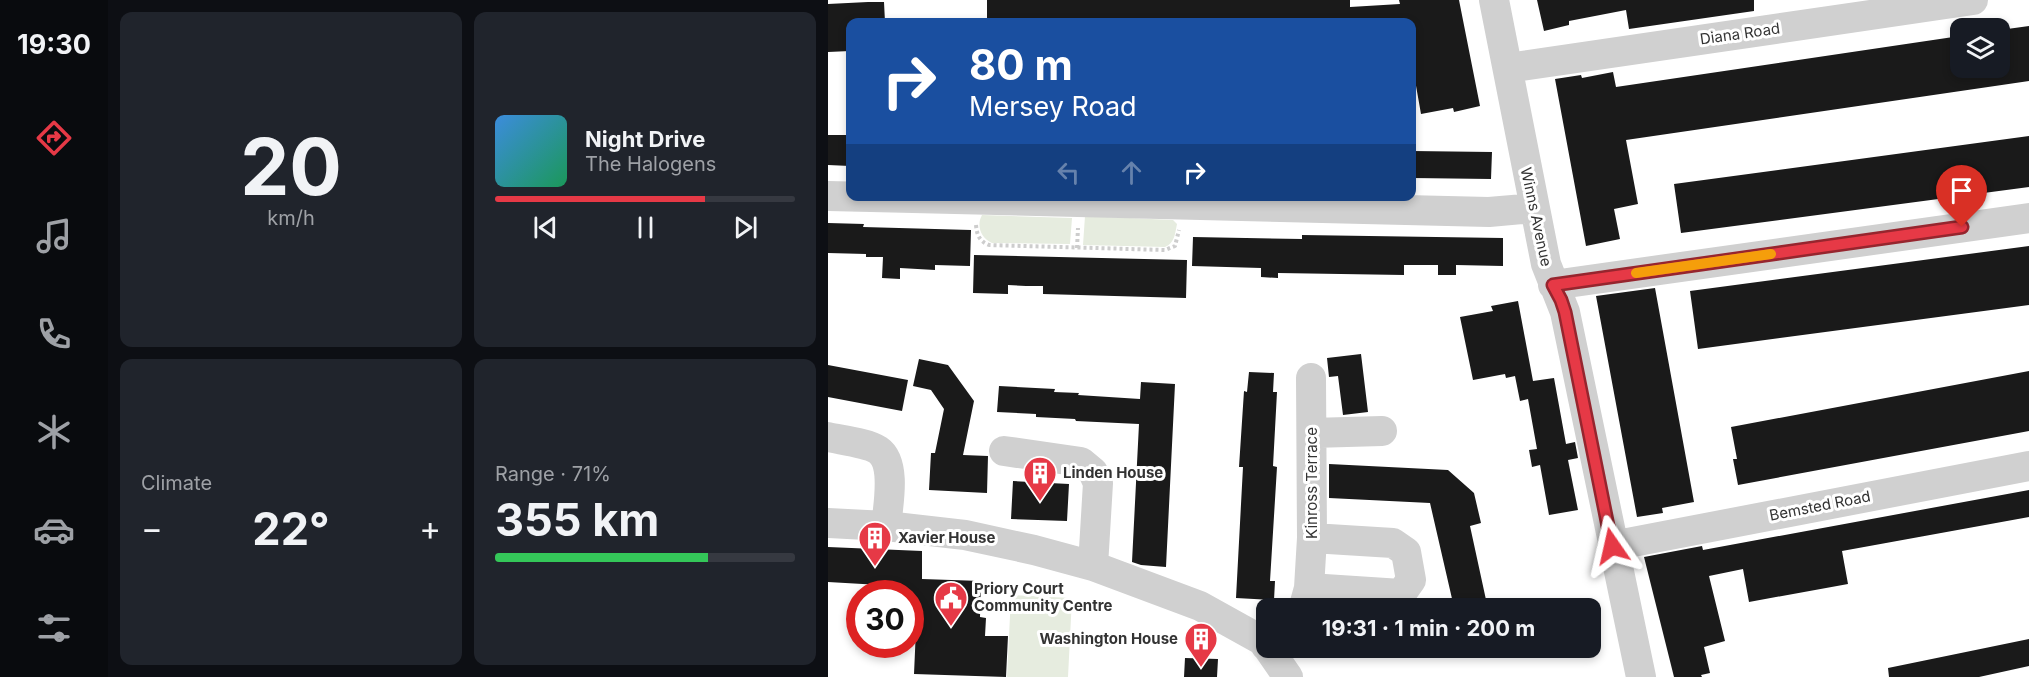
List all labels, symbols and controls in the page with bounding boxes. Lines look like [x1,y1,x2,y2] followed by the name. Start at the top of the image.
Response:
[1699,18,1781,49] street label: Diana Road
[1950,18,2010,78] map controls
[1950,18,2010,78] button: layers
[17,28,91,61] text: 19:30
[969,39,1073,90] text: 80 m
[870,42,948,120] icon: right
[969,90,1137,123] text: Mersey Road
[33,117,75,159] icon: directions
[240,119,342,214] text: 20
[585,126,705,152] text: Night Drive
[585,152,716,176] text: The Halogens
[1052,156,1085,189] icon: left
[1115,156,1148,189] icon: ahead
[1178,156,1211,189] icon: right
[1936,165,1987,227] pin
[1517,166,1556,268] street label: Winns Avenue
[1945,174,1978,207] icon: arrive
[267,206,315,230] text: km/h
[529,211,562,244] icon: previous
[629,211,662,244] icon: pause
[729,211,762,244] icon: next
[33,215,75,257] icon: music
[33,313,75,355] icon: phone
[33,411,75,453] icon: climate
[1302,427,1321,539] street label: Kinross Terrace
[1022,455,1058,502] building icon: Linden House
[495,462,611,486] text: Range · 71%
[1063,463,1163,482] place label: Linden House
[141,471,212,495] text: Climate
[1768,486,1872,525] street label: Bemsted Road
[495,492,659,547] text: 355 km
[252,501,330,556] text: 22°
[141,508,163,548] text: −
[419,508,441,548] text: +
[33,509,75,551] icon: car
[1580,514,1644,578] position arrow
[857,520,893,567] building icon: Xavier House
[898,528,995,547] place label: Xavier House
[974,579,1112,615] place label: Priory Court Community Centre
[846,580,924,658] speed limit sign: 30
[933,580,969,627] public building icon: Priory Court Community Centre
[33,607,75,649] icon: filters
[1322,615,1535,641] text: 19:31 · 1 min · 200 m
[1183,621,1219,668] building icon: Washington House
[1039,629,1178,648] place label: Washington House

